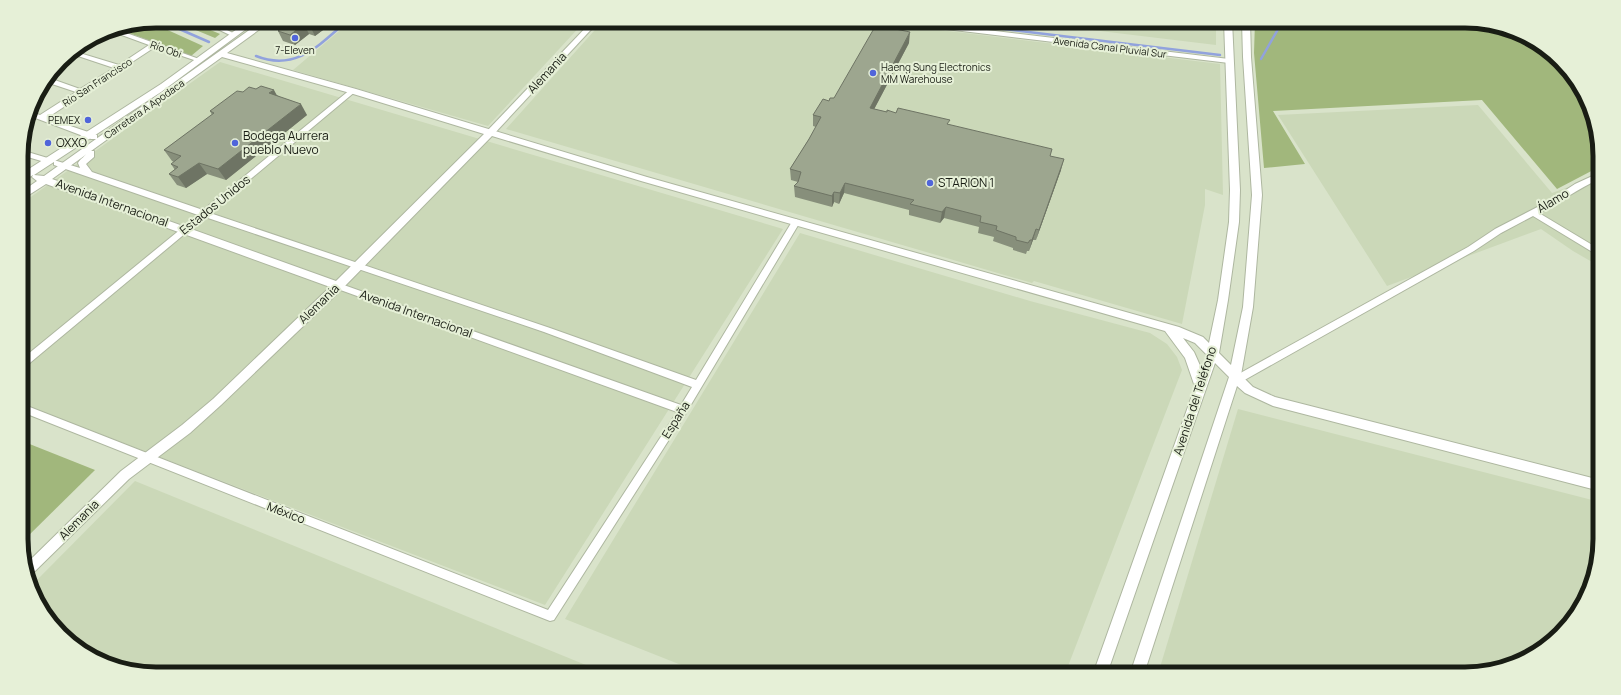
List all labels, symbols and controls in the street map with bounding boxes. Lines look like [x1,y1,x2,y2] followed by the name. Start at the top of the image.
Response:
[290,33,300,43] marker: 7-Eleven
[1053,33,1168,61] street label: Avenida Canal Pluvial Sur
[149,37,183,61] street label: Río Obi
[275,43,315,57] place label: 7-Eleven
[523,48,570,97] street label: Alemania
[59,54,135,110] street label: Río San Francisco
[881,60,991,86] place label: Haeng Sung Electronics MM Warehouse
[868,68,878,78] marker: Haeng Sung Electronics MM Warehouse
[101,76,187,142] street label: Carretera A Apodaca
[48,113,80,127] place label: PEMEX
[83,115,93,125] marker: PEMEX
[243,127,329,158] place label: Bodega Aurrera pueblo Nuevo
[56,134,87,151] place label: OXXO
[43,138,53,148] marker: OXXO
[230,138,240,148] marker: Bodega Aurrera pueblo Nuevo
[176,171,254,238] street label: Estados Unidos
[54,174,171,231] street label: Avenida Internacional
[938,174,994,191] place label: STARION 1
[925,178,935,188] marker: STARION 1
[1534,184,1572,217] street label: Álamo
[295,280,343,327] street label: Alemania
[358,285,475,342] street label: Avenida Internacional
[1169,344,1220,457] street label: Avenida del Teléfono
[658,398,694,442] street label: España
[55,496,103,544] street label: Alemania
[265,498,308,528] street label: México

